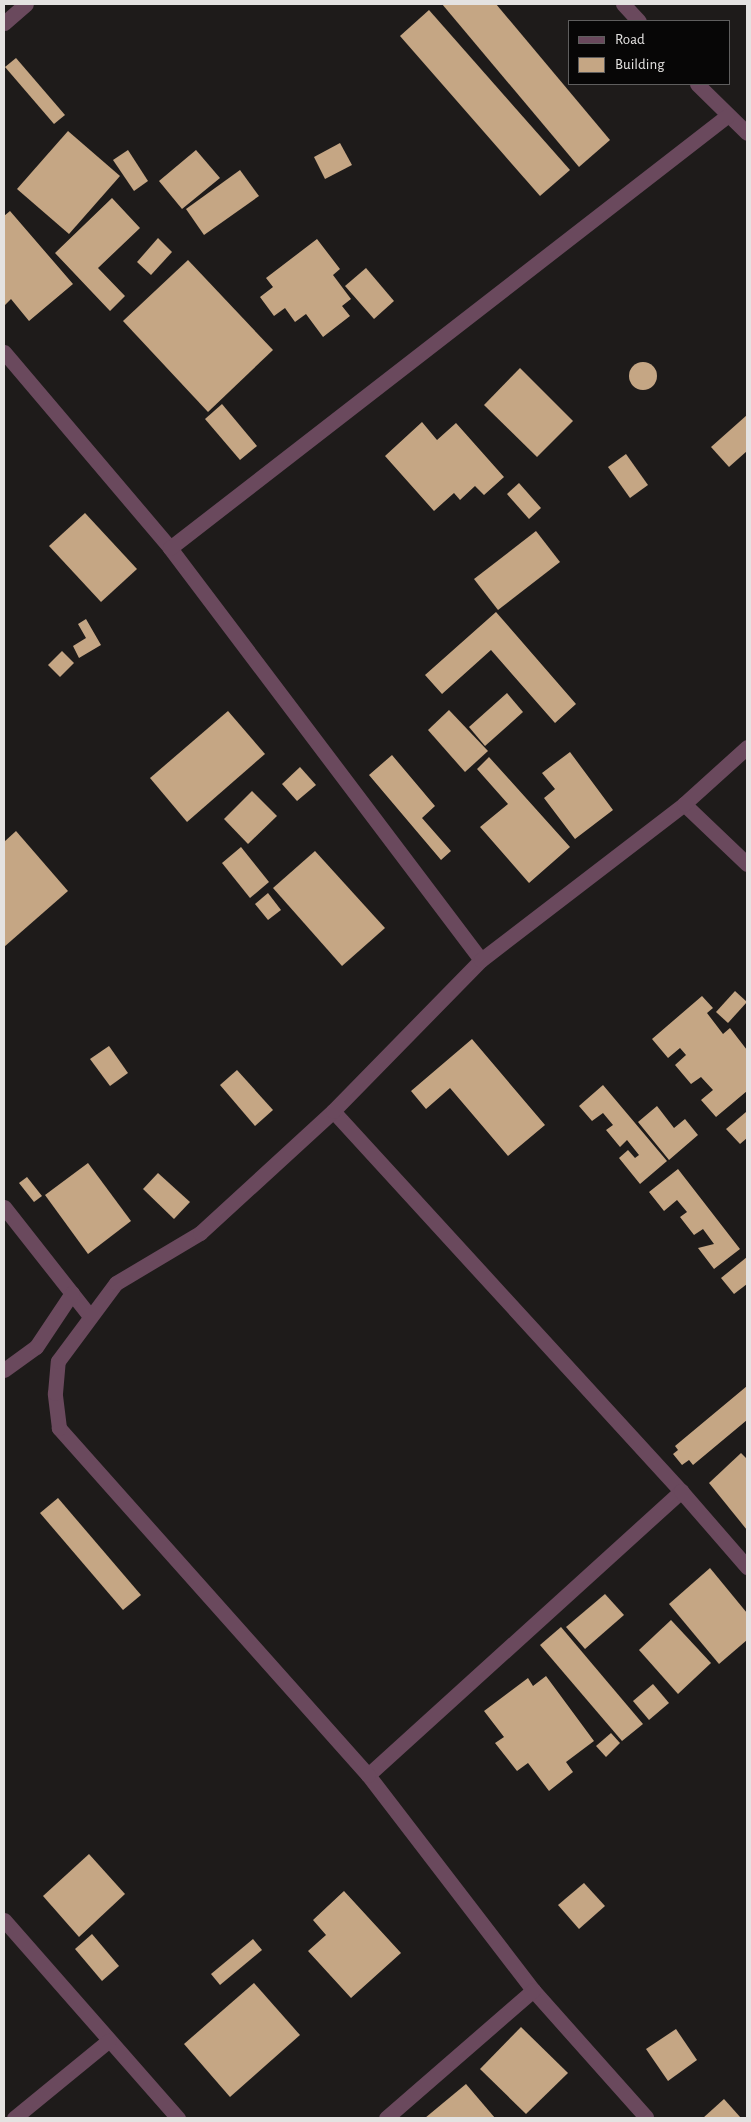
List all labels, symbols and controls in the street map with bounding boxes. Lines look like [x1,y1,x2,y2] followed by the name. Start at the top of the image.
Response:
[568,20,731,85] legend
[615,32,645,47] text: Road
[615,57,665,72] text: Building

